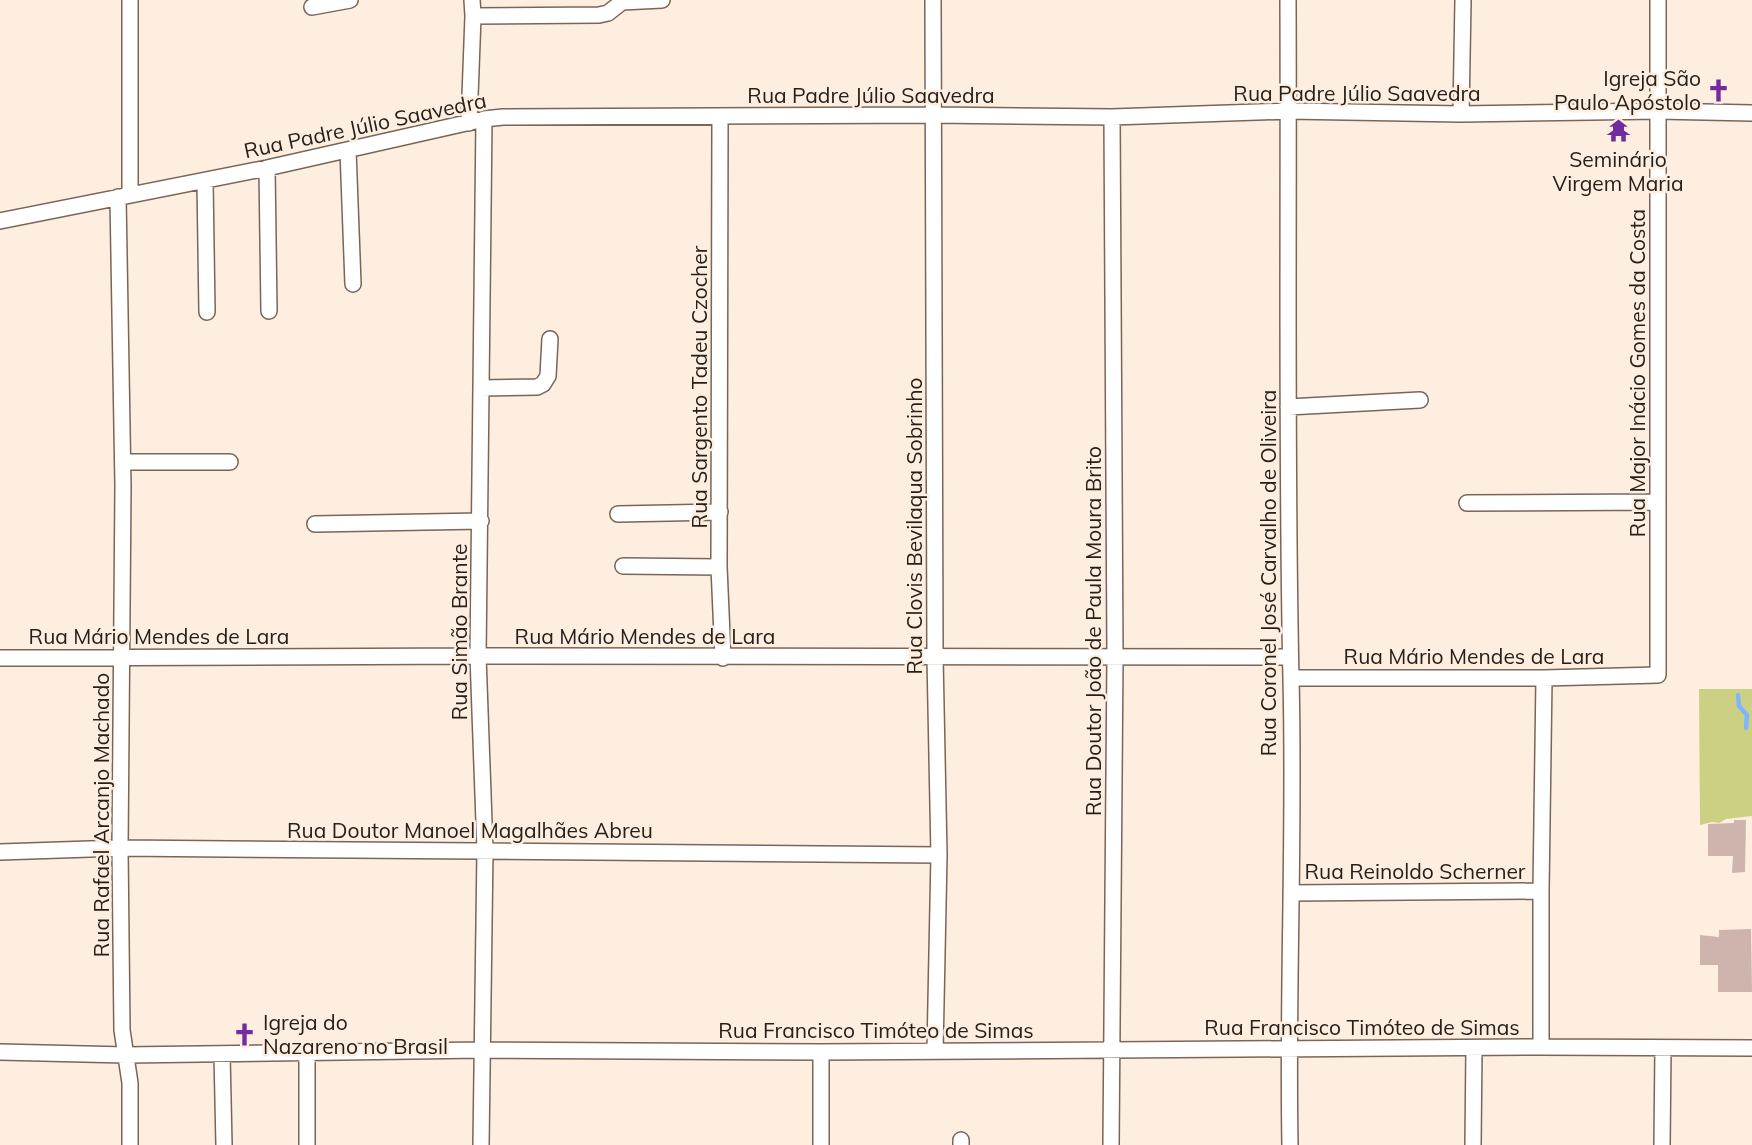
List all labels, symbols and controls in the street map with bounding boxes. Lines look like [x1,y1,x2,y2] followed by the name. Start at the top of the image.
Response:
[1554,65,1701,115] place label: Igreja São Paulo Apóstolo
[1706,77,1732,103] church icon: Igreja São Paulo Apóstolo
[1233,80,1481,106] street label: Rua Padre Júlio Saavedra
[747,82,995,108] street label: Rua Padre Júlio Saavedra
[241,87,489,163] street label: Rua Padre Júlio Saavedra
[1605,118,1631,144] temple icon: Seminário Virgem Maria
[1553,146,1684,196] place label: Seminário Virgem Maria
[1624,209,1650,537] street label: Rua Major Inácio Gomes da Costa
[686,245,712,528] street label: Rua Sargento Tadeu Czocher
[901,378,927,675] street label: Rua Clovis Bevilaqua Sobrinho
[1255,390,1281,756] street label: Rua Coronel José Carvalho de Oliveira
[1080,446,1106,816] street label: Rua Doutor João de Paula Moura Brito
[446,544,472,720] street label: Rua Simão Brante
[29,623,289,649] street label: Rua Mário Mendes de Lara
[515,623,775,649] street label: Rua Mário Mendes de Lara
[1344,643,1604,669] street label: Rua Mário Mendes de Lara
[88,673,114,957] street label: Rua Rafael Arcanjo Machado
[287,817,653,843] street label: Rua Doutor Manoel Magalhães Abreu
[1305,858,1526,884] street label: Rua Reinoldo Scherner
[263,1009,448,1059] place label: Igreja do Nazareno no Brasil
[1204,1014,1520,1040] street label: Rua Francisco Timóteo de Simas
[718,1017,1034,1043] street label: Rua Francisco Timóteo de Simas
[232,1021,258,1047] church icon: Igreja do Nazareno no Brasil

